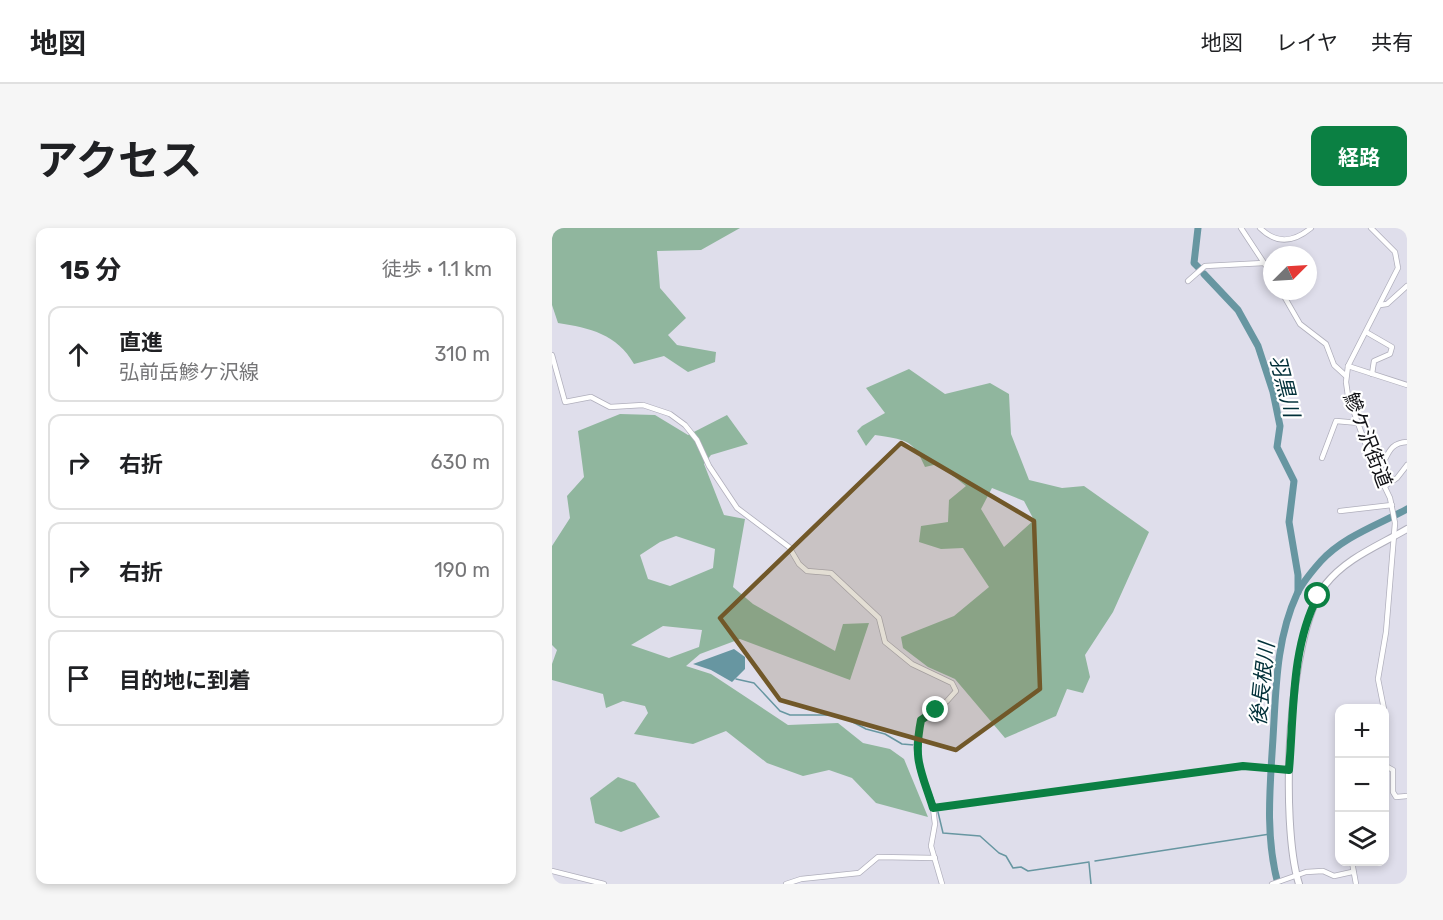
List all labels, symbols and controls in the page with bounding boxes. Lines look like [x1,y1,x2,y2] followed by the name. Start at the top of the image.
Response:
[30,27,86,60] text: 地図
[1201,30,1243,55] text: 地図
[1276,30,1338,55] text: レイヤ
[1371,30,1413,55] text: 共有
[1311,126,1407,186] button: 経路
[36,136,202,186] text: アクセス
[1263,246,1317,300] north arrow
[60,255,121,286] text: 15 分
[382,257,492,281] text: 徒歩 · 1.1 km
[119,329,163,356] text: 直進
[62,338,95,371] icon: ahead
[434,342,490,366] text: 310 m
[1265,352,1305,422] water label: 羽黒川
[119,360,259,384] text: 弘前岳鰺ケ沢線
[1339,389,1397,491] street label: 鰺ケ沢街道
[62,446,95,479] icon: right
[431,450,490,474] text: 630 m
[119,451,163,478] text: 右折
[62,554,95,587] icon: right
[434,558,490,582] text: 190 m
[119,559,163,586] text: 右折
[1304,582,1330,608] route start
[1245,639,1279,727] water label: 後長根川
[62,662,95,695] icon: arrive
[119,667,251,694] text: 目的地に到着
[922,696,948,722] route end
[1335,704,1389,866] map controls
[1335,704,1389,758] button: +
[1335,758,1389,812] button: −
[1335,812,1389,866] button: layers

